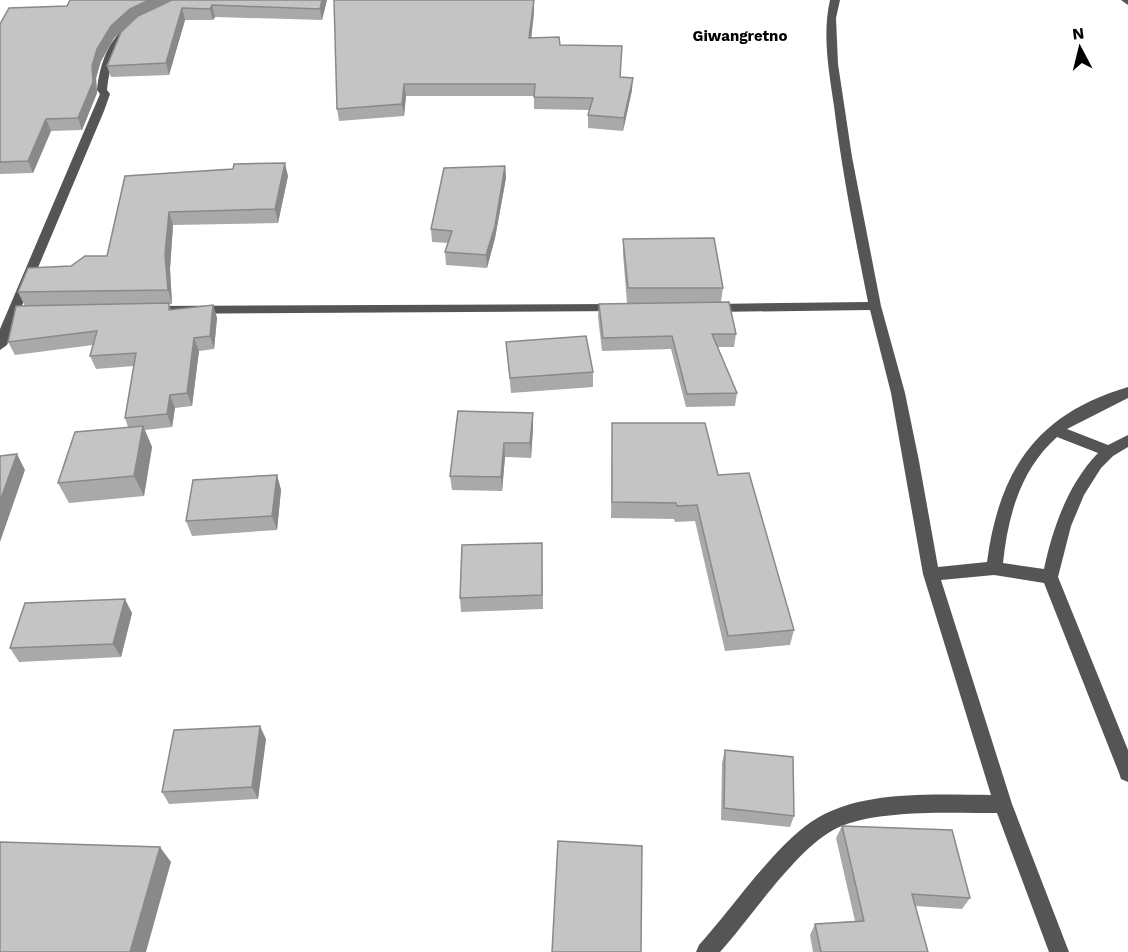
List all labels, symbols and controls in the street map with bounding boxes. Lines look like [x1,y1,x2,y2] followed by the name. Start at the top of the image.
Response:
[1050,18,1110,78] north arrow
[1071,23,1085,44] text: N
[693,27,787,45] district label: Giwangretno

